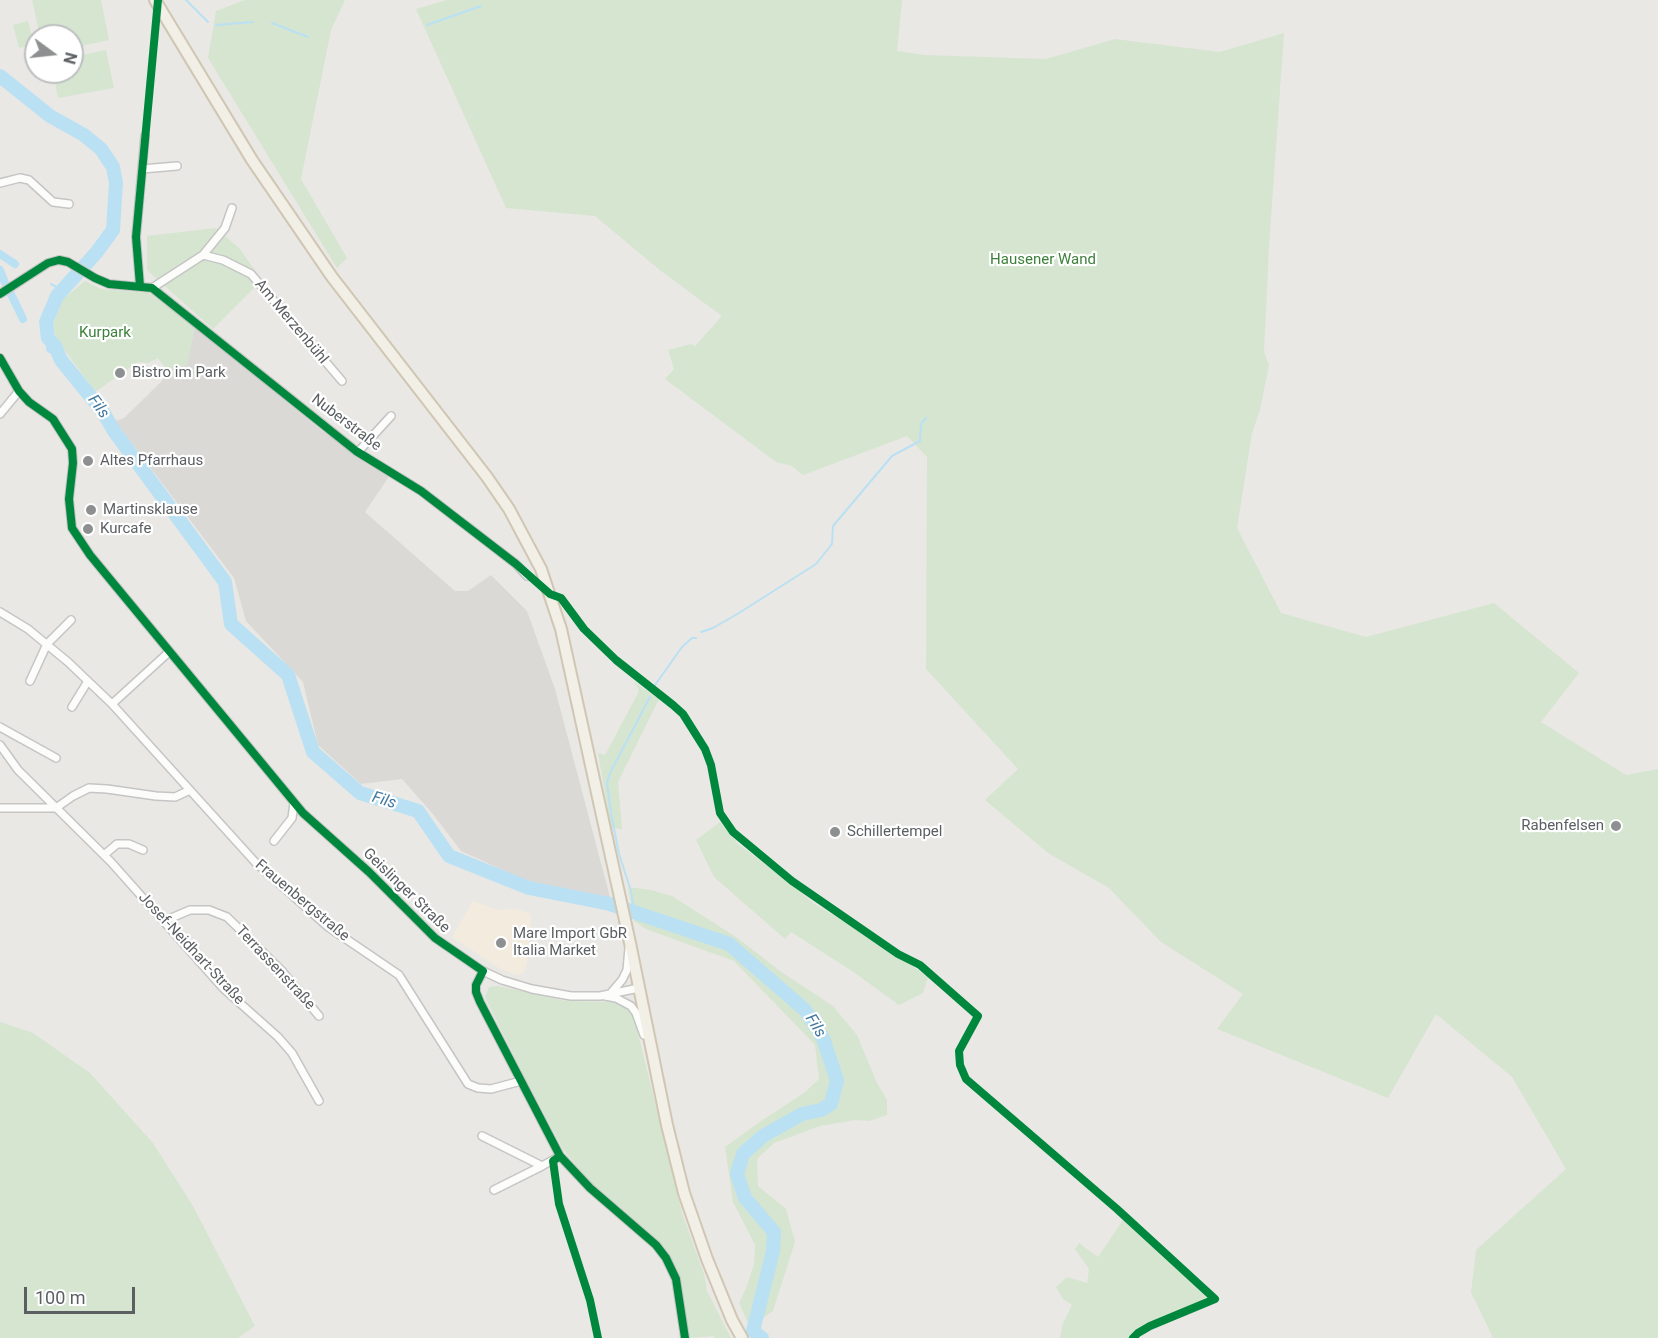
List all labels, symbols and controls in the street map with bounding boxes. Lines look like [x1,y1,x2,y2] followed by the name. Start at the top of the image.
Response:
[24,24,84,84] north arrow
[59,50,81,66] text: N
[990,251,1096,269] park label: Hausener Wand
[250,276,332,368] street label: Am Merzenbühl
[79,324,131,342] park label: Kurpark
[132,364,226,382] place label: Bistro im Park
[113,366,127,380] marker: Bistro im Park
[307,391,385,455] street label: Nuberstraße
[83,392,113,422] water label: Fils
[100,452,203,470] place label: Altes Pfarrhaus
[81,454,95,468] marker: Altes Pfarrhaus
[103,501,198,519] place label: Martinsklause
[84,503,98,517] marker: Martinsklause
[100,520,151,538] place label: Kurcafe
[81,522,95,536] marker: Kurcafe
[370,788,398,814] water label: Fils
[1521,817,1604,835] place label: Rabenfelsen
[1609,819,1623,833] marker: Rabenfelsen
[847,823,942,841] place label: Schillertempel
[828,825,842,839] marker: Schillertempel
[359,845,453,937] street label: Geislinger Straße
[251,856,353,946] street label: Frauenbergstraße
[134,889,248,1009] street label: Josef-Neidhart-Straße
[231,922,319,1014] street label: Terrassenstraße
[513,925,627,960] place label: Mare Import GbR Italia Market
[494,936,508,950] marker: Mare Import GbR Italia Market
[801,1011,829,1041] water label: Fils
[27,1275,138,1313] scale bar
[35,1287,86,1308] text: 100 m

